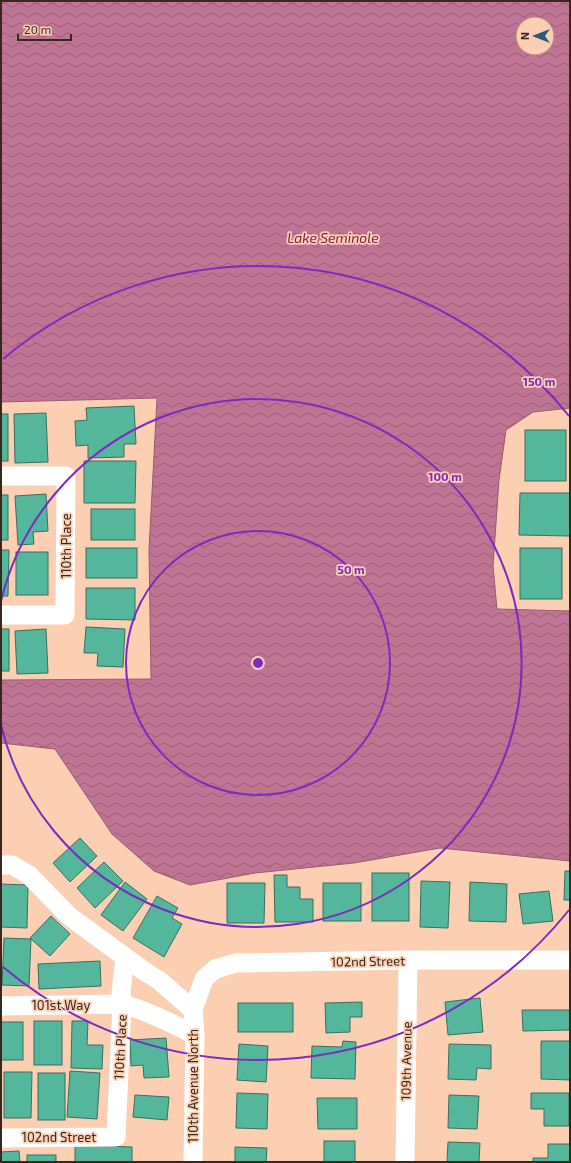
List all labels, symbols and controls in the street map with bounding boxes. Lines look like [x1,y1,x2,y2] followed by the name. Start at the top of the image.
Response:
[18,16,71,42] scale bar
[515,16,555,56] north arrow
[24,22,51,36] text: 20 m
[518,32,531,40] text: N
[287,229,379,246] water label: Lake Seminole
[523,374,555,388] text: 150 m
[428,469,462,483] text: 100 m
[58,513,74,579] street label: 110th Place
[337,562,365,576] text: 50 m
[251,656,265,670] centre of rings
[331,952,405,970] street label: 102nd Street
[32,997,90,1013] street label: 101st Way
[110,1014,130,1080] street label: 110th Place
[397,1021,415,1101] street label: 109th Avenue
[185,1029,201,1143] street label: 110th Avenue North
[22,1129,96,1145] street label: 102nd Street

